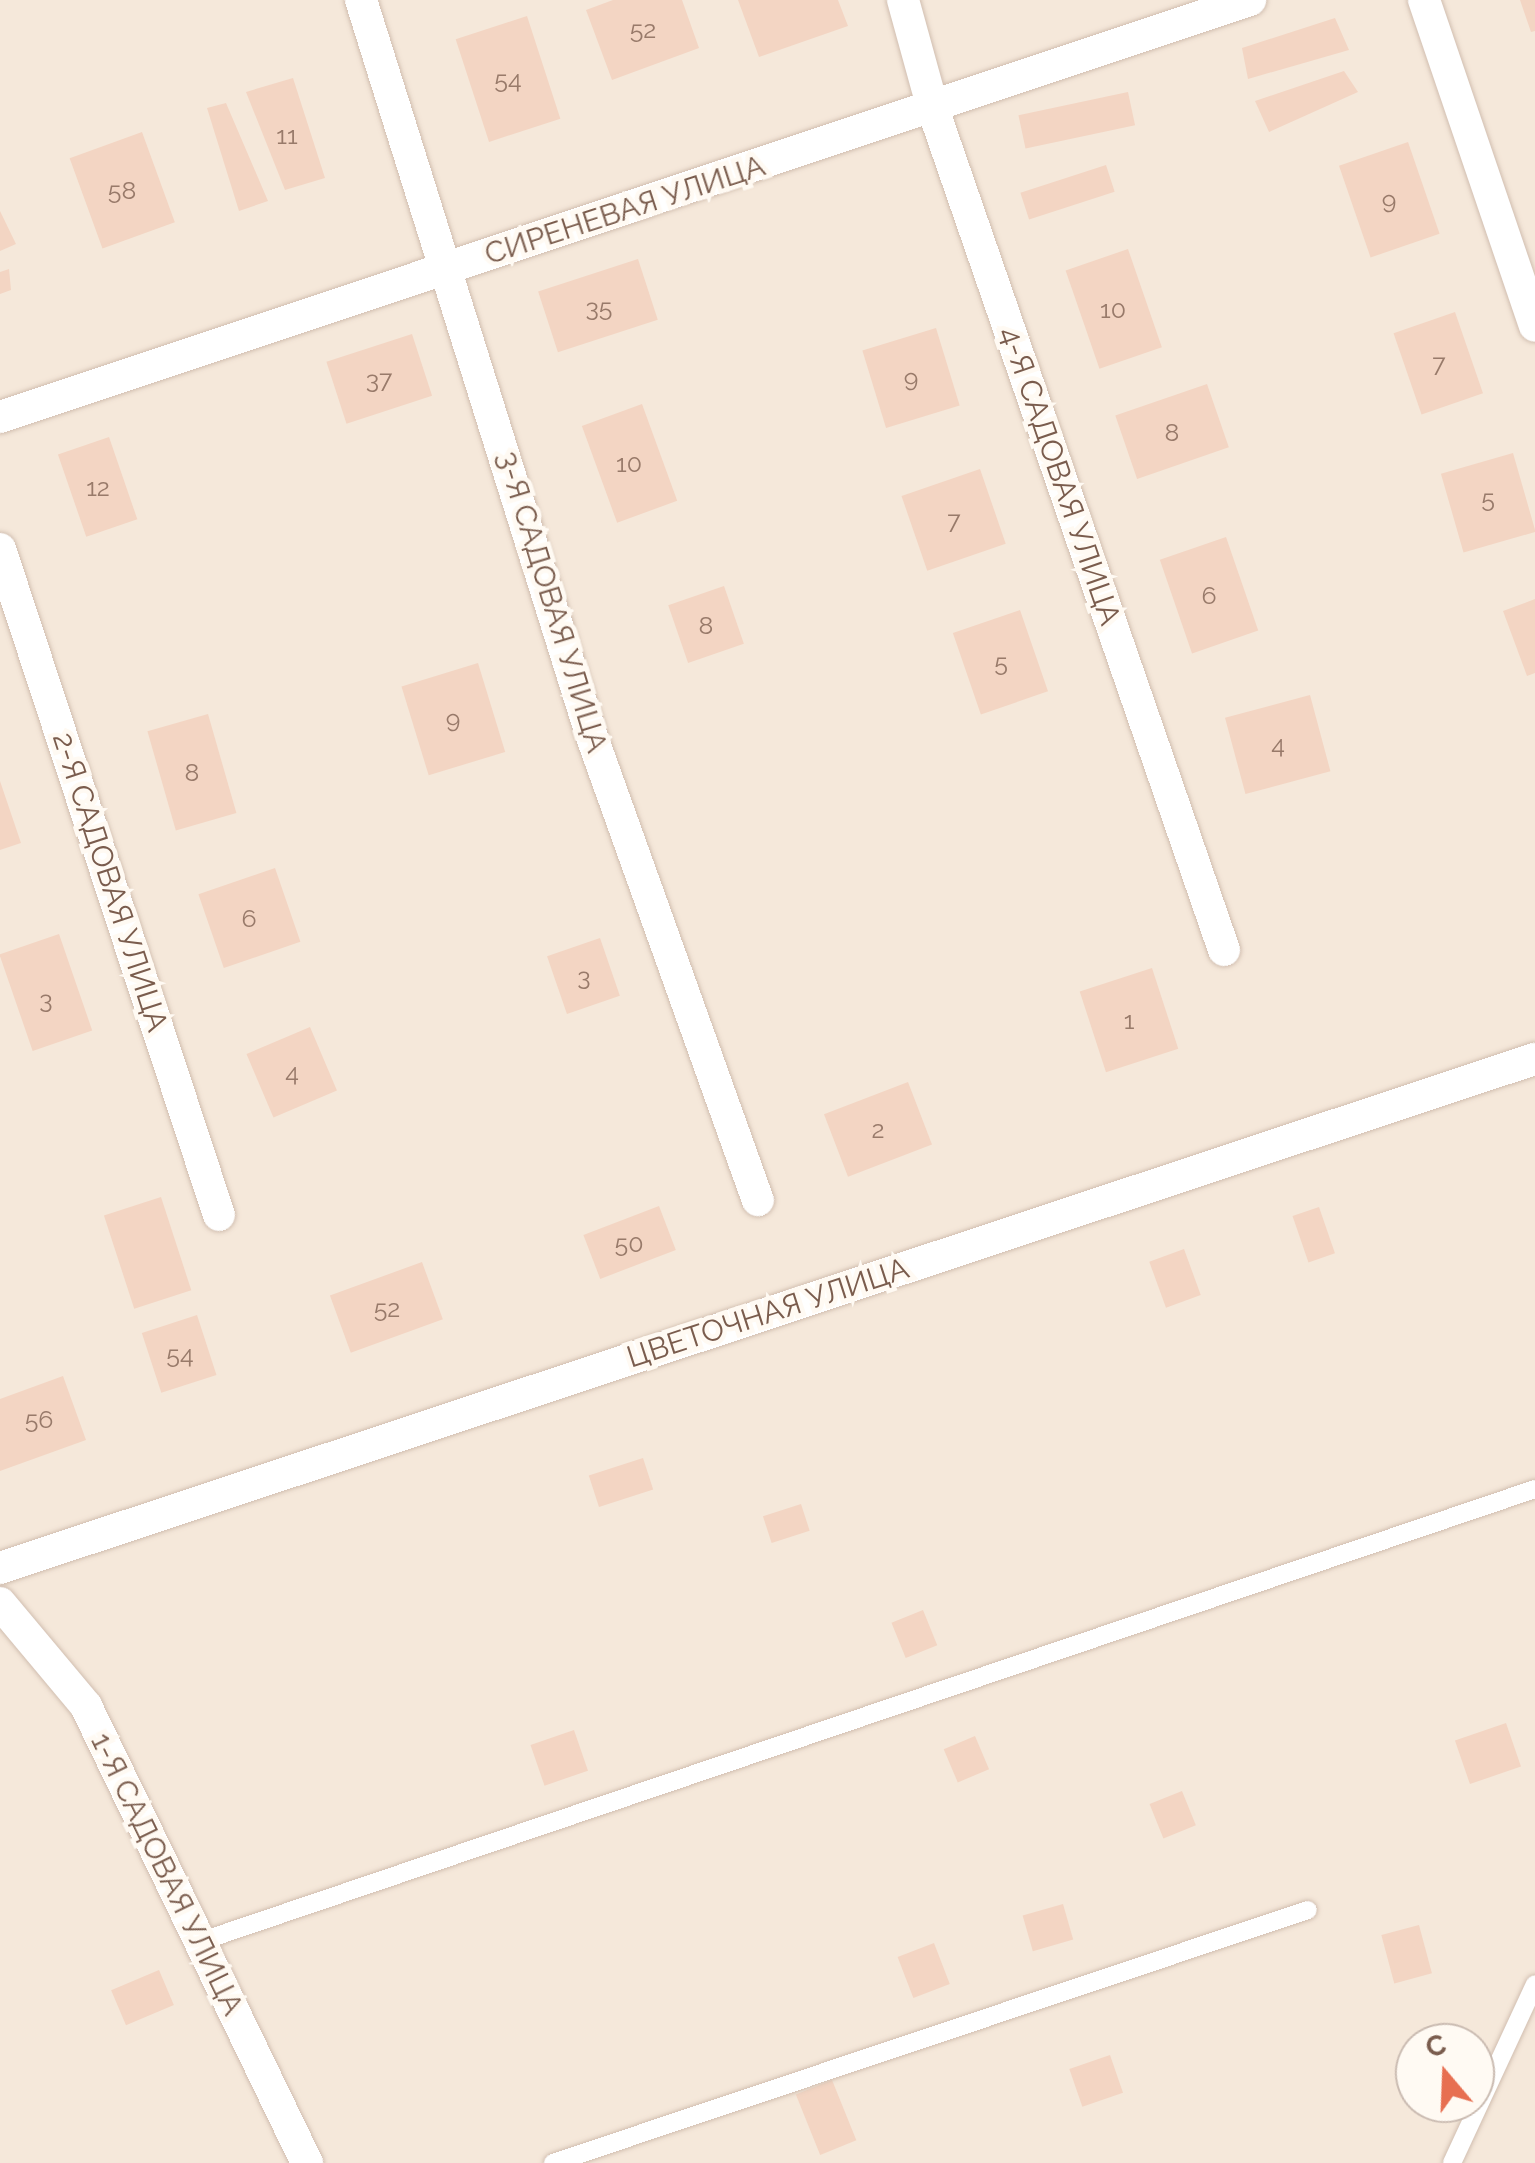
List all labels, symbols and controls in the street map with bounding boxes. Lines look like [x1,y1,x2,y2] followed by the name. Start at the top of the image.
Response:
[630,14,656,44] house number: 52
[494,64,522,94] house number: 54
[276,120,298,150] house number: 11
[480,148,770,272] street label: СИРЕНЕВАЯ УЛИЦА
[108,175,136,205] house number: 58
[1382,185,1396,215] house number: 9
[586,292,612,322] house number: 35
[1100,294,1126,324] house number: 10
[992,322,1128,630] street label: 4-Я САДОВАЯ УЛИЦА
[1432,348,1446,378] house number: 7
[904,363,918,393] house number: 9
[366,364,392,394] house number: 37
[1165,417,1179,447] house number: 8
[489,447,615,757] street label: 3-Я САДОВАЯ УЛИЦА
[616,448,642,478] house number: 10
[86,472,110,502] house number: 12
[1481,483,1495,513] house number: 5
[947,505,961,535] house number: 7
[1201,580,1217,610] house number: 6
[699,610,713,640] house number: 8
[994,647,1008,677] house number: 5
[446,704,460,734] house number: 9
[45,728,175,1036] street label: 2-Я САДОВАЯ УЛИЦА
[1271,729,1285,759] house number: 4
[185,757,199,787] house number: 8
[241,903,257,933] house number: 6
[577,961,591,991] house number: 3
[39,984,53,1014] house number: 3
[1124,1005,1134,1035] house number: 1
[285,1057,299,1087] house number: 4
[871,1114,885,1144] house number: 2
[615,1228,643,1258] house number: 50
[623,1250,913,1376] street label: ЦВЕТОЧНАЯ УЛИЦА
[374,1293,400,1323] house number: 52
[166,1339,194,1369] house number: 54
[25,1404,53,1434] house number: 56
[83,1727,251,2021] street label: 1-Я САДОВАЯ УЛИЦА
[1395,2023,1495,2123] north arrow
[1421,2027,1450,2065] text: С

